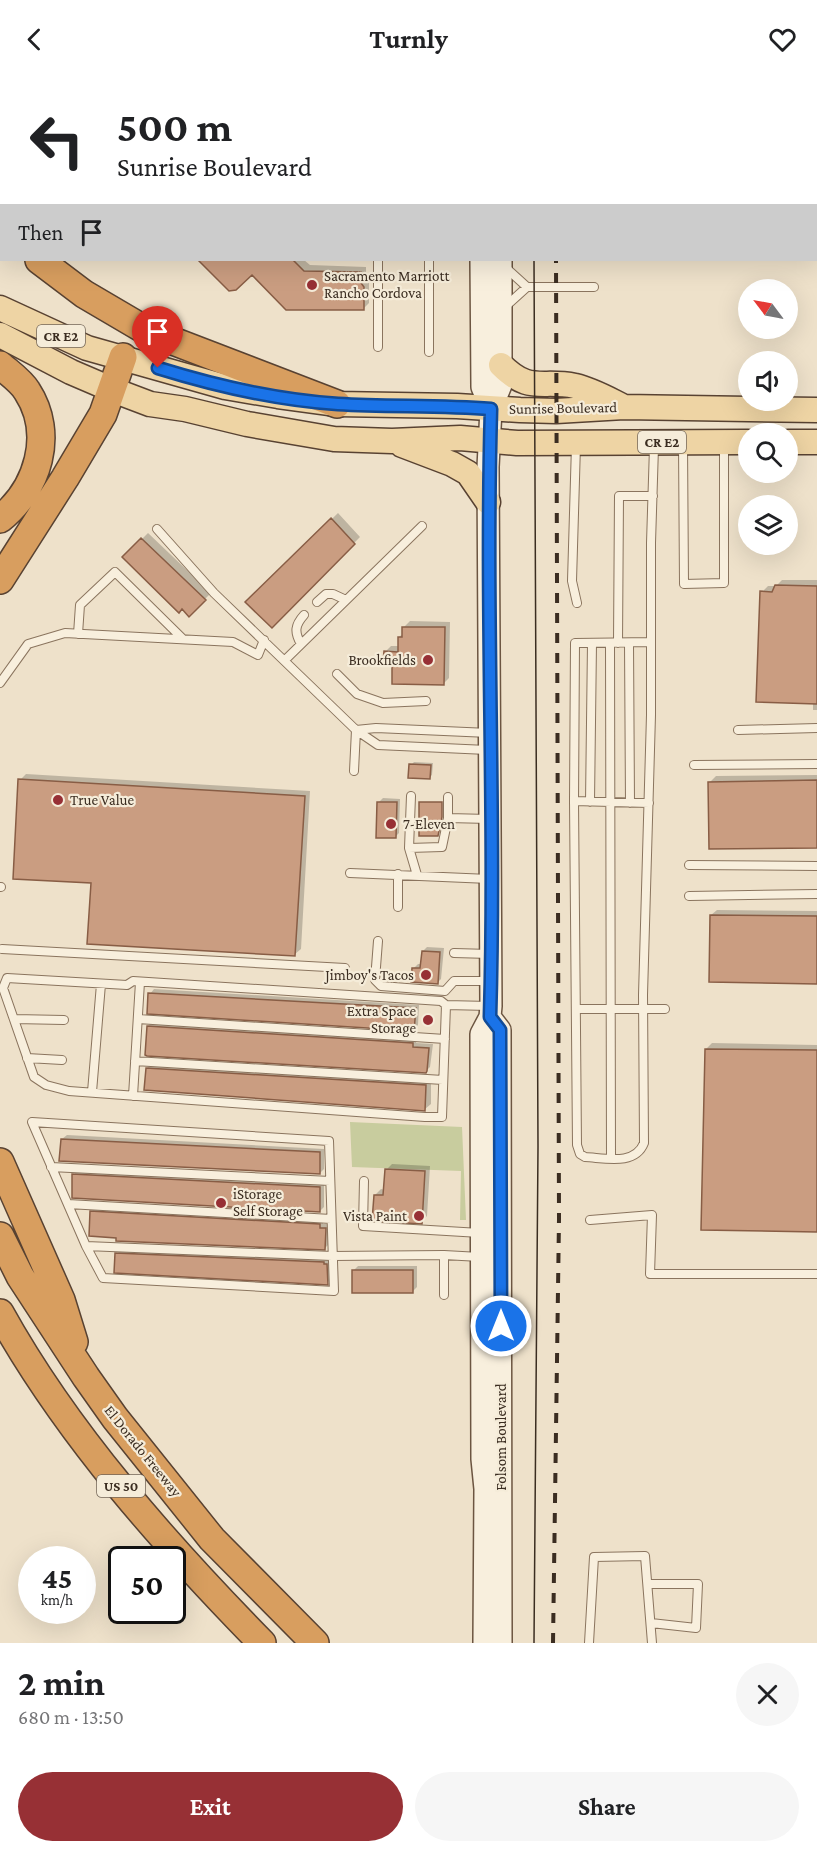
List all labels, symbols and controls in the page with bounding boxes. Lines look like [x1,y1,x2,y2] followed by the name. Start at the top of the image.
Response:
[18,23,51,56] icon: back
[766,23,799,56] icon: heart
[369,24,448,54] text: Turnly
[18,102,96,180] icon: left
[117,103,232,150] text: 500 m
[117,152,312,182] text: Sunrise Boulevard
[75,216,108,249] icon: arrive
[18,220,63,245] text: Then
[324,268,450,301] place label: Sacramento Marriott Rancho Cordova
[305,278,319,292] marker: Sacramento Marriott Rancho Cordova
[738,279,798,339] north arrow
[738,279,798,555] map controls
[132,306,183,368] pin
[141,315,174,348] icon: arrive
[37,325,85,347] road number: CR E2
[738,351,798,411] button: sound
[509,399,617,417] street label: Sunrise Boulevard
[738,423,798,483] button: search
[638,431,686,453] road number: CR E2
[738,495,798,555] button: layers
[348,652,416,668] place label: Brookfields
[421,653,435,667] marker: Brookfields
[70,792,135,808] place label: True Value
[51,793,65,807] marker: True Value
[403,816,455,832] place label: 7-Eleven
[384,817,398,831] marker: 7-Eleven
[323,967,414,984] place label: Jimboy's Tacos
[419,968,433,982] marker: Jimboy's Tacos
[347,1003,416,1037] place label: Extra Space Storage
[421,1013,435,1027] marker: Extra Space Storage
[233,1186,303,1220] place label: iStorage Self Storage
[214,1196,228,1210] marker: iStorage Self Storage
[343,1208,408,1224] place label: Vista Paint
[412,1209,426,1223] marker: Vista Paint
[469,1294,533,1358] position arrow
[493,1383,509,1491] street label: Folsom Boulevard
[101,1402,185,1500] street label: El Dorado Freeway
[97,1475,145,1497] road number: US 50
[108,1546,186,1624] speed limit sign: 50
[42,1561,72,1594] text: 45
[41,1592,73,1608] text: km/h
[18,1663,105,1703] text: 2 min
[736,1663,799,1726] button: close
[18,1706,124,1728] text: 680 m · 13:50
[18,1772,403,1841] button: Exit
[415,1772,799,1841] button: Share

